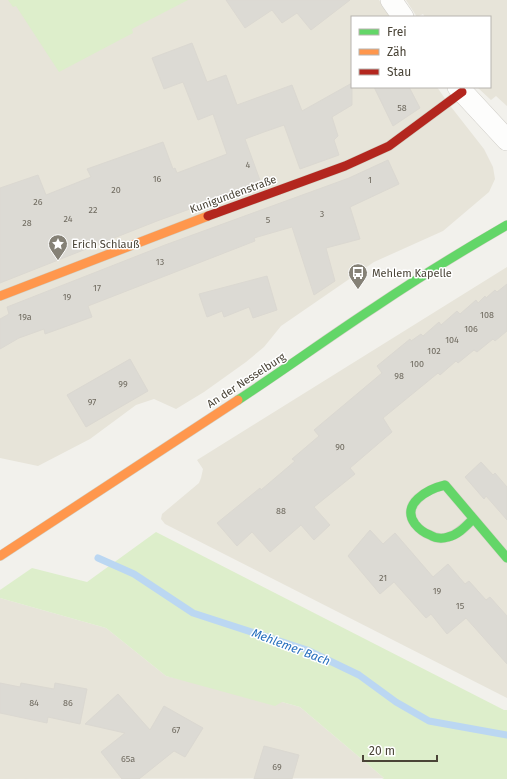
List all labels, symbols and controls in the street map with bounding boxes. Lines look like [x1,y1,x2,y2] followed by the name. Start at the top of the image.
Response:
[351,16,491,88] legend
[387,25,407,39] text: Frei
[387,45,407,59] text: Zäh
[387,65,411,79] text: Stau
[397,103,407,113] house number: 58
[246,160,251,170] house number: 4
[188,173,278,216] street label: Kunigundenstraße
[153,174,162,184] house number: 16
[368,175,372,185] house number: 1
[111,185,121,195] house number: 20
[33,197,43,207] house number: 26
[89,205,97,215] house number: 22
[320,209,324,219] house number: 3
[63,214,73,224] house number: 24
[266,215,271,225] house number: 5
[22,218,32,228] house number: 28
[47,233,69,261] place icon: Erich Schlauß
[72,238,140,251] place label: Erich Schlauß
[156,257,164,267] house number: 13
[347,262,369,290] bus stop icon: Mehlem Kapelle
[372,267,452,280] place label: Mehlem Kapelle
[93,283,101,293] house number: 17
[63,292,72,302] house number: 19
[480,310,494,320] house number: 108
[18,312,32,322] house number: 19a
[464,324,478,334] house number: 106
[445,335,459,345] house number: 104
[427,346,441,356] house number: 102
[205,350,288,411] street label: An der Nesselburg
[410,359,424,369] house number: 100
[394,371,404,381] house number: 98
[118,379,128,389] house number: 99
[88,397,96,407] house number: 97
[335,442,345,452] house number: 90
[276,506,286,516] house number: 88
[379,573,387,583] house number: 21
[433,586,442,596] house number: 19
[456,601,465,611] house number: 15
[250,626,332,668] water label: Mehlemer Bach
[29,698,39,708] house number: 84
[63,698,73,708] house number: 86
[172,725,180,735] house number: 67
[363,737,437,763] scale bar
[369,744,395,758] text: 20 m
[121,754,135,764] house number: 65a
[272,762,282,772] house number: 69

